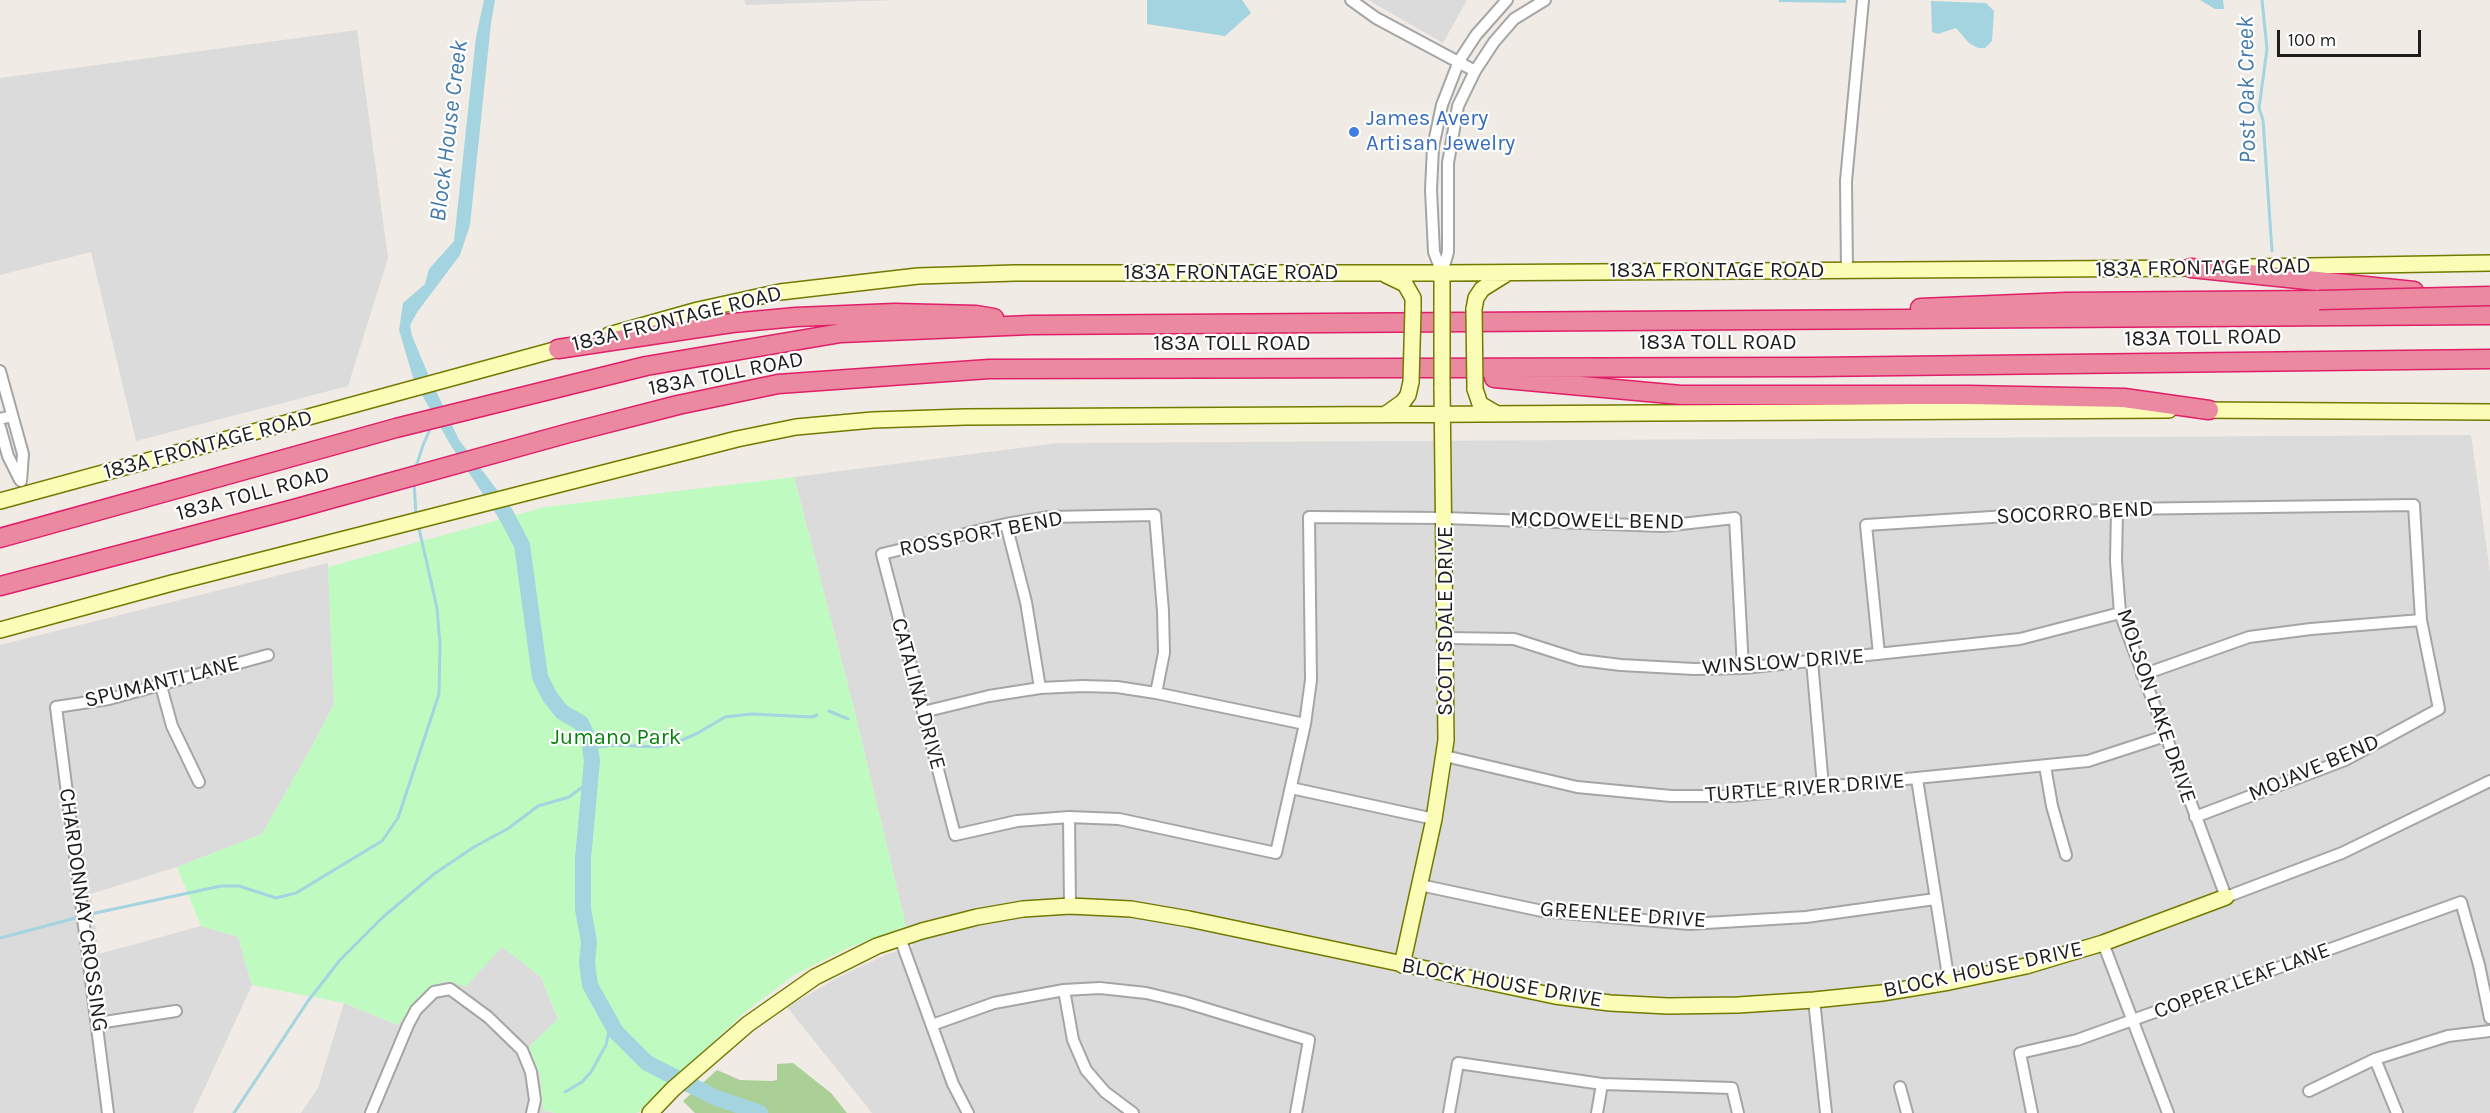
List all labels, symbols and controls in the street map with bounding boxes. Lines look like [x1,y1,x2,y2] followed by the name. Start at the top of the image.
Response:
[2231,16,2263,164] water label: Post Oak Creek
[2280,18,2424,56] scale bar
[2288,29,2336,51] text: 100 m
[424,39,474,223] water label: Block House Creek
[1366,106,1515,158] place label: James Avery Artisan Jewelry
[1347,125,1361,139] marker: James Avery Artisan Jewelry
[2095,253,2311,283] street label: 183A FRONTAGE ROAD
[1609,258,1825,284] street label: 183A FRONTAGE ROAD
[1123,260,1339,286] street label: 183A FRONTAGE ROAD
[569,280,785,358] street label: 183A FRONTAGE ROAD
[2124,323,2282,353] street label: 183A TOLL ROAD
[1639,330,1797,356] street label: 183A TOLL ROAD
[1153,331,1311,357] street label: 183A TOLL ROAD
[646,346,806,402] street label: 183A TOLL ROAD
[101,404,315,486] street label: 183A FRONTAGE ROAD
[174,461,332,527] street label: 183A TOLL ROAD
[1996,496,2154,530] street label: SOCORRO BEND
[897,505,1065,563] street label: ROSSPORT BEND
[1510,506,1684,536] street label: MCDOWELL BEND
[1433,526,1459,716] street label: SCOTTSDALE DRIVE
[2110,605,2202,807] street label: MOLSON LAKE DRIVE
[885,615,951,773] street label: CATALINA DRIVE
[1701,643,1865,681] street label: WINSLOW DRIVE
[82,650,242,714] street label: SPUMANTI LANE
[551,725,681,751] park label: Jumano Park
[2245,729,2383,807] street label: MOJAVE BEND
[1704,768,1906,808] street label: TURTLE RIVER DRIVE
[53,787,113,1033] street label: CHARDONNAY CROSSING
[1539,896,1707,934] street label: GREENLEE DRIVE
[1881,936,2085,1004] street label: BLOCK HOUSE DRIVE
[2150,937,2334,1025] street label: COPPER LEAF LANE
[1400,952,1604,1014] street label: BLOCK HOUSE DRIVE

